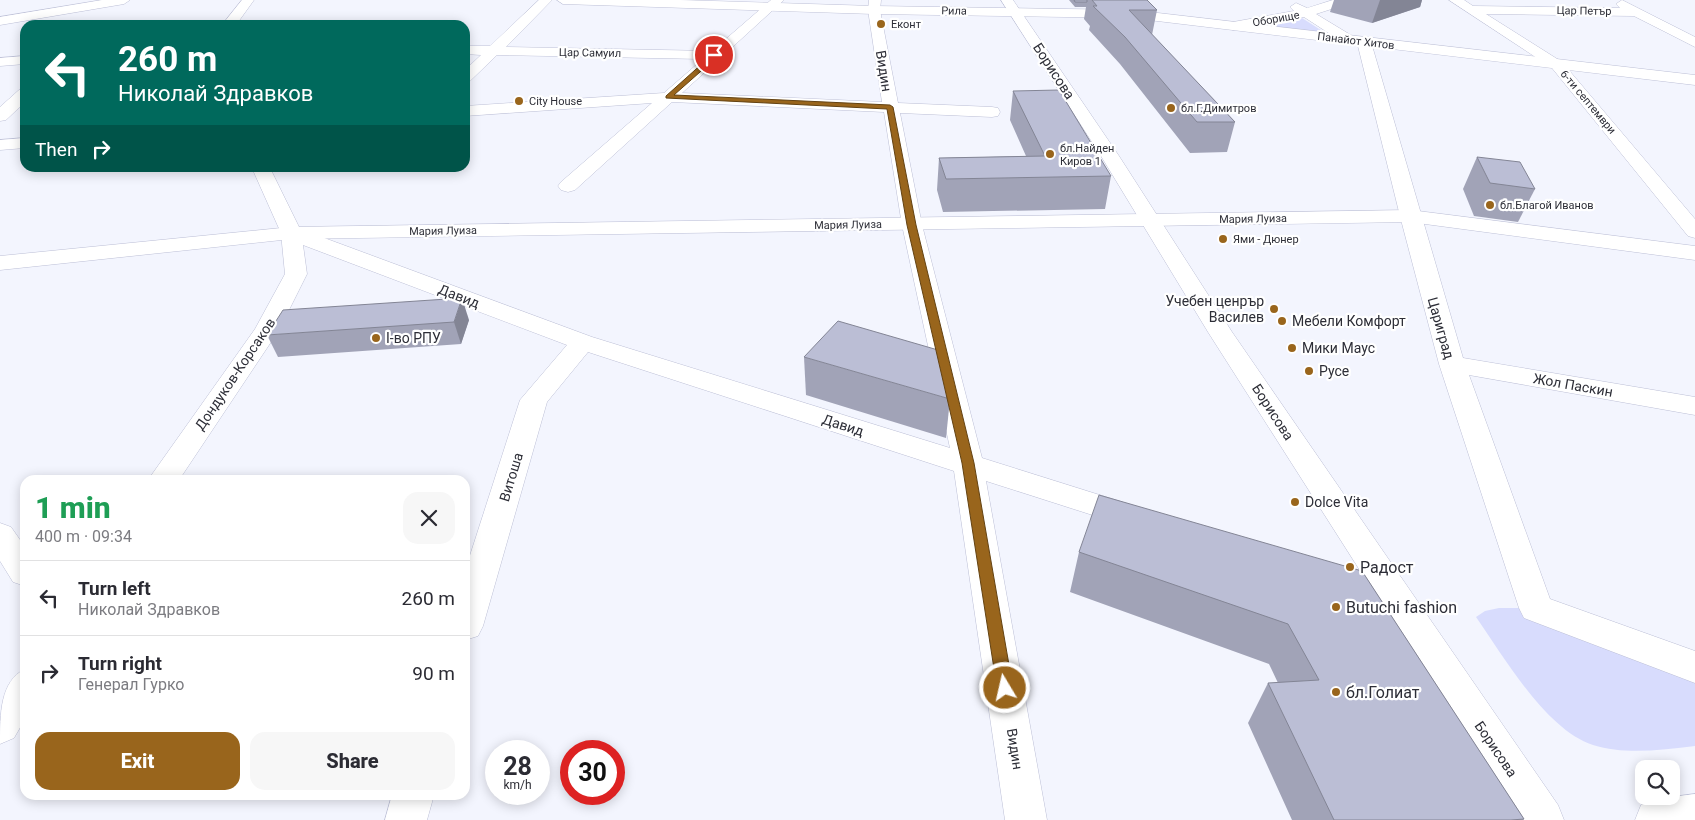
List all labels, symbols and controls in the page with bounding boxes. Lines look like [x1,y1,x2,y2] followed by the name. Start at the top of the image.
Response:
[941,4,967,18] street label: Рила
[1556,4,1612,18] street label: Цар Петър
[1251,8,1301,30] street label: Оборище
[875,18,887,30] marker: Еконт
[891,18,922,31] place label: Еконт
[1317,30,1395,52] street label: Панайот Хитов
[693,34,735,76] pin
[118,39,217,80] text: 260 m
[35,40,100,105] icon: left
[1030,40,1078,102] street label: Борисова
[700,41,728,69] icon: arrive
[559,46,621,60] street label: Цар Самуил
[873,49,895,93] street label: Видин
[1558,67,1618,137] street label: 6-ти септември
[118,81,313,106] text: Николай Здравков
[513,95,525,107] marker: City House
[529,95,582,108] place label: City House
[1165,102,1177,114] marker: бл.Г.Димитров
[1181,102,1256,115] place label: бл.Г.Димитров
[87,135,115,163] icon: right
[35,138,77,161] text: Then
[1060,142,1114,168] place label: бл.Найден Киров 1
[1044,148,1056,160] marker: бл.Найден Киров 1
[1484,199,1496,211] marker: бл.Благой Иванов
[1500,199,1594,212] place label: бл.Благой Иванов
[1219,212,1287,226] street label: Мария Луиза
[814,218,882,232] street label: Мария Луиза
[409,224,477,238] street label: Мария Луиза
[1217,233,1229,245] marker: Ями - Дюнер
[1233,233,1299,246] place label: Ями - Дюнер
[436,281,482,311] street label: Давид
[1165,293,1264,325] place label: Учебен ценрър Василев
[1425,295,1458,361] street label: Цариград
[1268,303,1280,315] marker: Учебен ценрър Василев
[1292,313,1406,329] place label: Мебели Комфорт
[191,315,279,433] street label: Дондуков-Корсаков
[1276,315,1288,327] marker: Мебели Комфорт
[386,330,441,346] place label: I-во РПУ
[370,332,382,344] marker: I-во РПУ
[1302,340,1375,356] place label: Мики Маус
[1286,342,1298,354] marker: Мики Маус
[1319,363,1349,379] place label: Русе
[1303,365,1315,377] marker: Русе
[1532,370,1614,400] street label: Жол Паскин
[1249,381,1297,443] street label: Борисова
[820,411,866,439] street label: Давид
[496,451,526,503] street label: Витоша
[35,490,111,525] text: 1 min
[403,492,455,544] button: close
[1305,494,1368,510] place label: Dolce Vita
[1289,496,1301,508] marker: Dolce Vita
[35,527,132,546] text: 400 m · 09:34
[1360,558,1414,577] place label: Радост
[1344,561,1356,573] marker: Радост
[78,577,151,600] text: Turn left
[35,584,63,612] icon: left
[402,587,455,610] text: 260 m
[1346,598,1457,617] place label: Butuchi fashion
[78,600,220,619] text: Николай Здравков
[1330,601,1342,613] marker: Butuchi fashion
[78,652,162,675] text: Turn right
[35,659,63,687] icon: right
[978,661,1030,713] position arrow
[412,662,455,685] text: 90 m
[78,675,184,694] text: Генерал Гурко
[1346,683,1420,702] place label: бл.Голиат
[1330,686,1342,698] marker: бл.Голиат
[1472,718,1520,780] street label: Борисова
[1004,727,1026,771] street label: Видин
[35,732,240,790] button: Exit
[250,732,455,790] button: Share
[560,740,625,805] speed limit sign: 30
[503,752,532,781] text: 28
[1635,760,1680,805] map controls
[1635,760,1680,805] button: search
[503,778,532,792] text: km/h

